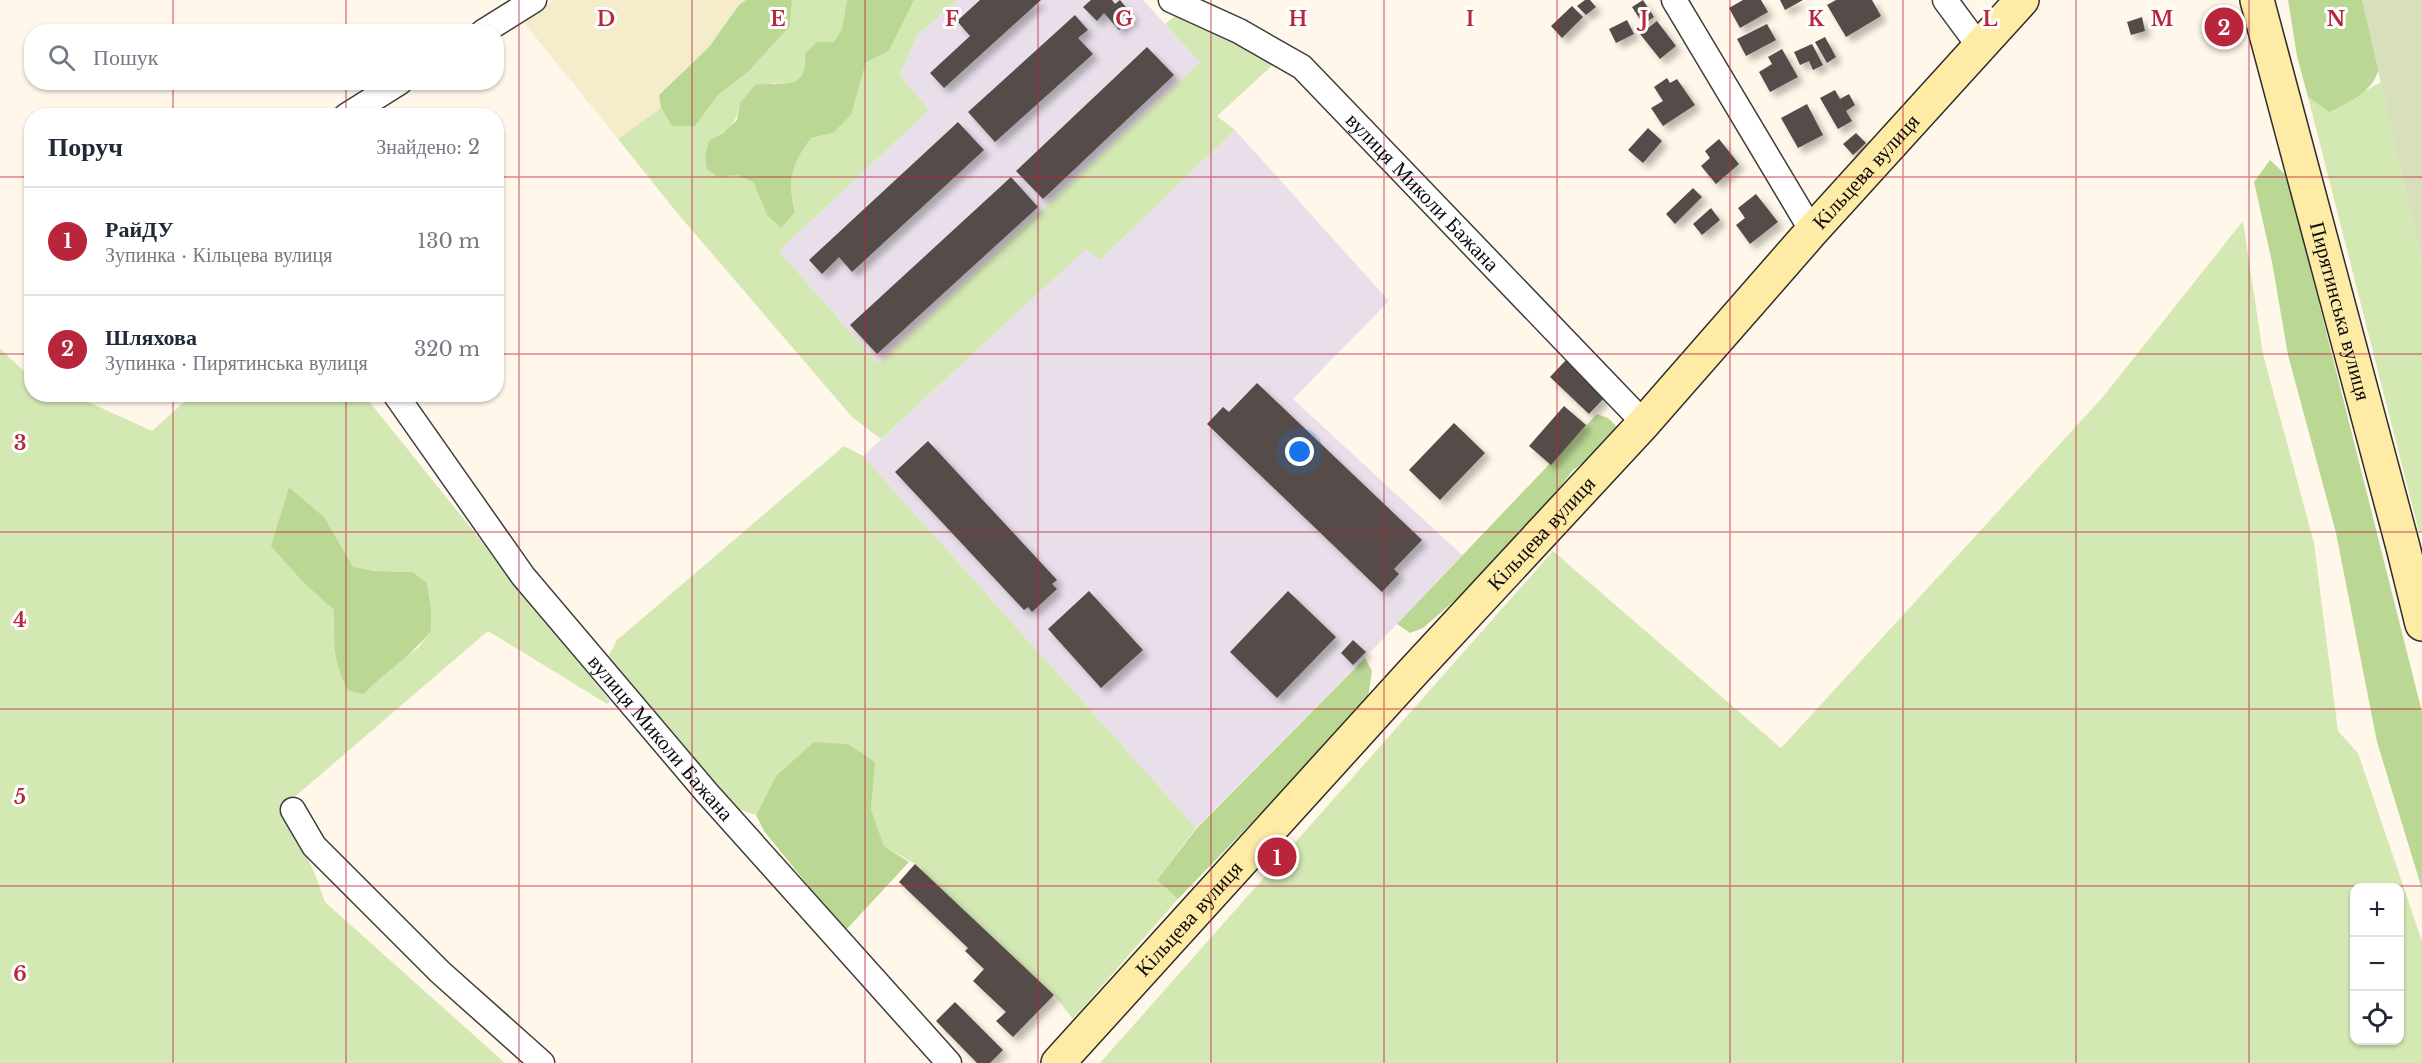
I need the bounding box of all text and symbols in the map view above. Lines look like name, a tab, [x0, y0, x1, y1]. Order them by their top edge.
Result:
pin: 2	[2204, 4, 2244, 50]
text: D	[597, 7, 615, 31]
text: E	[770, 7, 786, 31]
text: F	[945, 7, 959, 31]
text: G	[1115, 7, 1133, 31]
text: H	[1289, 7, 1308, 31]
text: I	[1466, 7, 1474, 31]
text: J	[1636, 7, 1648, 31]
text: K	[1808, 7, 1825, 31]
text: L	[1982, 7, 1998, 31]
text: M	[2151, 7, 2174, 31]
text: N	[2327, 7, 2346, 31]
search box	[24, 24, 504, 90]
icon: search	[45, 41, 78, 74]
text: Пошук	[93, 44, 159, 71]
street label: вулиця Миколи Бажана	[1340, 107, 1505, 278]
street label: Кільцева вулиця	[1807, 108, 1925, 235]
text: Поруч	[48, 131, 123, 163]
text: Знайдено: 2	[376, 135, 480, 159]
text: РайДУ	[105, 216, 174, 243]
street label: Пирятинська вулиця	[2304, 219, 2376, 404]
text: 1	[63, 229, 72, 253]
text: 130 m	[417, 229, 480, 253]
text: Зупинка · Кільцева вулиця	[105, 243, 332, 267]
text: Шляхова	[105, 324, 197, 351]
text: 2	[61, 337, 74, 361]
text: 320 m	[414, 337, 480, 361]
text: Зупинка · Пирятинська вулиця	[105, 351, 368, 375]
text: 3	[14, 431, 26, 455]
your location	[1285, 437, 1314, 466]
street label: Кільцева вулиця	[1482, 471, 1601, 596]
text: 4	[13, 608, 27, 632]
street label: вулиця Миколи Бажана	[582, 649, 739, 827]
text: 5	[14, 785, 26, 809]
pin: 1	[1258, 834, 1296, 880]
street label: Кільцева вулиця	[1130, 855, 1248, 982]
map controls	[2350, 883, 2404, 1045]
button: +	[2350, 883, 2404, 937]
button: −	[2350, 937, 2404, 991]
text: 6	[13, 962, 27, 986]
button: locate	[2350, 991, 2404, 1045]

